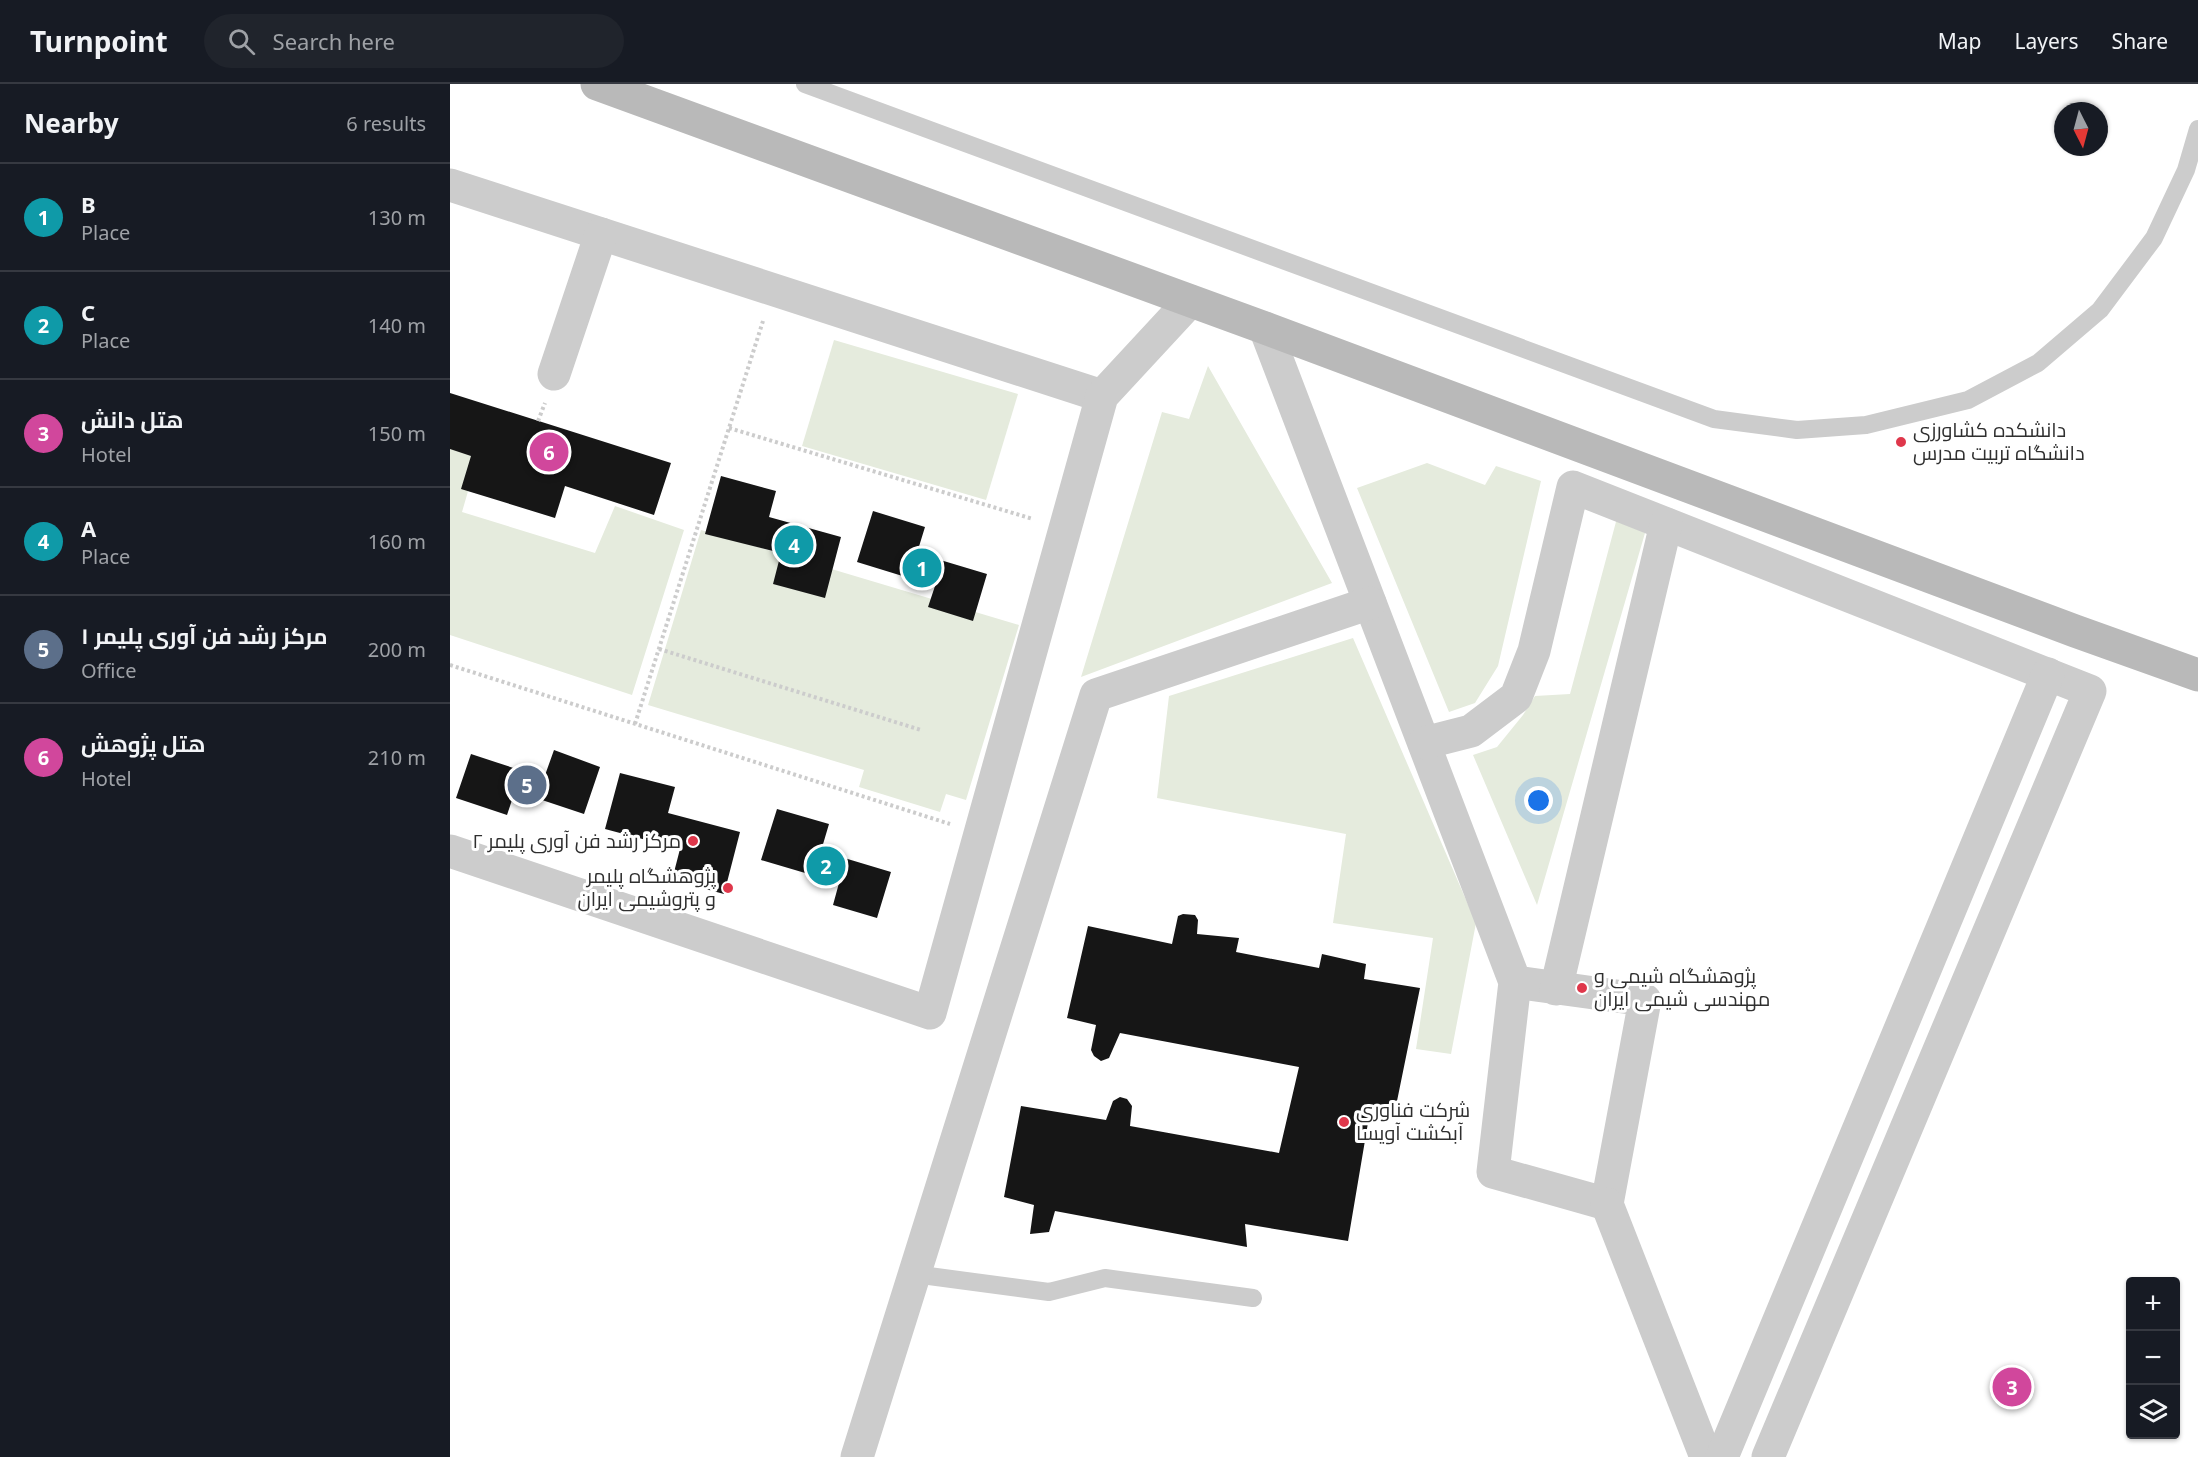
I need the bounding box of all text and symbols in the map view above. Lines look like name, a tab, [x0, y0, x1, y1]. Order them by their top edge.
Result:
search box	[204, 14, 624, 68]
text: Turnpoint	[30, 22, 168, 60]
icon: search	[225, 25, 258, 58]
text: Search here	[273, 26, 395, 56]
text: Map	[1938, 27, 1982, 55]
text: Layers	[2015, 27, 2079, 55]
text: Share	[2112, 27, 2168, 55]
north arrow	[2054, 102, 2108, 156]
text: Nearby	[24, 105, 119, 141]
text: 6 results	[346, 110, 426, 137]
text: B	[81, 189, 96, 219]
text: 1	[38, 204, 49, 231]
text: 130 m	[368, 204, 426, 231]
text: Place	[81, 219, 130, 246]
text: C	[81, 297, 95, 327]
text: 2	[38, 312, 49, 339]
text: 140 m	[368, 312, 426, 339]
text: Place	[81, 327, 130, 354]
text: هتل دانش	[81, 404, 184, 434]
place label: دانشکده کشاورزی دانشگاه تربیت مدرس	[1913, 416, 2085, 466]
text: 3	[38, 420, 49, 447]
text: 150 m	[368, 420, 426, 447]
pin: 6	[530, 430, 568, 475]
marker: دانشکده کشاورزی دانشگاه تربیت مدرس	[1894, 435, 1908, 449]
text: Hotel	[81, 441, 132, 468]
text: A	[81, 513, 96, 543]
pin: 4	[774, 522, 814, 568]
text: 4	[38, 528, 49, 555]
text: 160 m	[368, 528, 426, 555]
text: Place	[81, 543, 130, 570]
pin: 1	[902, 546, 942, 590]
text: ۱ مرکز رشد فن آوری پلیمر	[81, 620, 328, 650]
text: 5	[38, 636, 49, 663]
text: 200 m	[368, 636, 426, 663]
text: Office	[81, 657, 136, 684]
text: هتل پژوهش	[81, 728, 205, 758]
text: 6	[38, 744, 49, 771]
text: 210 m	[368, 744, 426, 771]
pin: 5	[508, 762, 547, 808]
text: Hotel	[81, 765, 132, 792]
your location	[1524, 786, 1553, 815]
place label: مرکز رشد فن آوری پلیمر ۲	[472, 827, 681, 854]
marker: مرکز رشد فن آوری پلیمر ۲	[686, 834, 700, 848]
pin: 2	[806, 844, 845, 888]
place label: پژوهشگاه پلیمر و پتروشیمی ایران	[578, 862, 717, 912]
marker: پژوهشگاه پلیمر و پتروشیمی ایران	[721, 881, 735, 895]
place label: پژوهشگاه شیمی و مهندسی شیمی ایران	[1594, 962, 1770, 1012]
marker: پژوهشگاه شیمی و مهندسی شیمی ایران	[1575, 981, 1589, 995]
place label: شرکت فناوری آبکشت آویسا	[1356, 1096, 1470, 1146]
marker: شرکت فناوری آبکشت آویسا	[1337, 1115, 1351, 1129]
map controls	[2126, 1277, 2180, 1439]
button: +	[2126, 1277, 2180, 1331]
button: −	[2126, 1331, 2180, 1385]
pin: 3	[1992, 1364, 2032, 1410]
button: layers	[2126, 1385, 2180, 1439]

